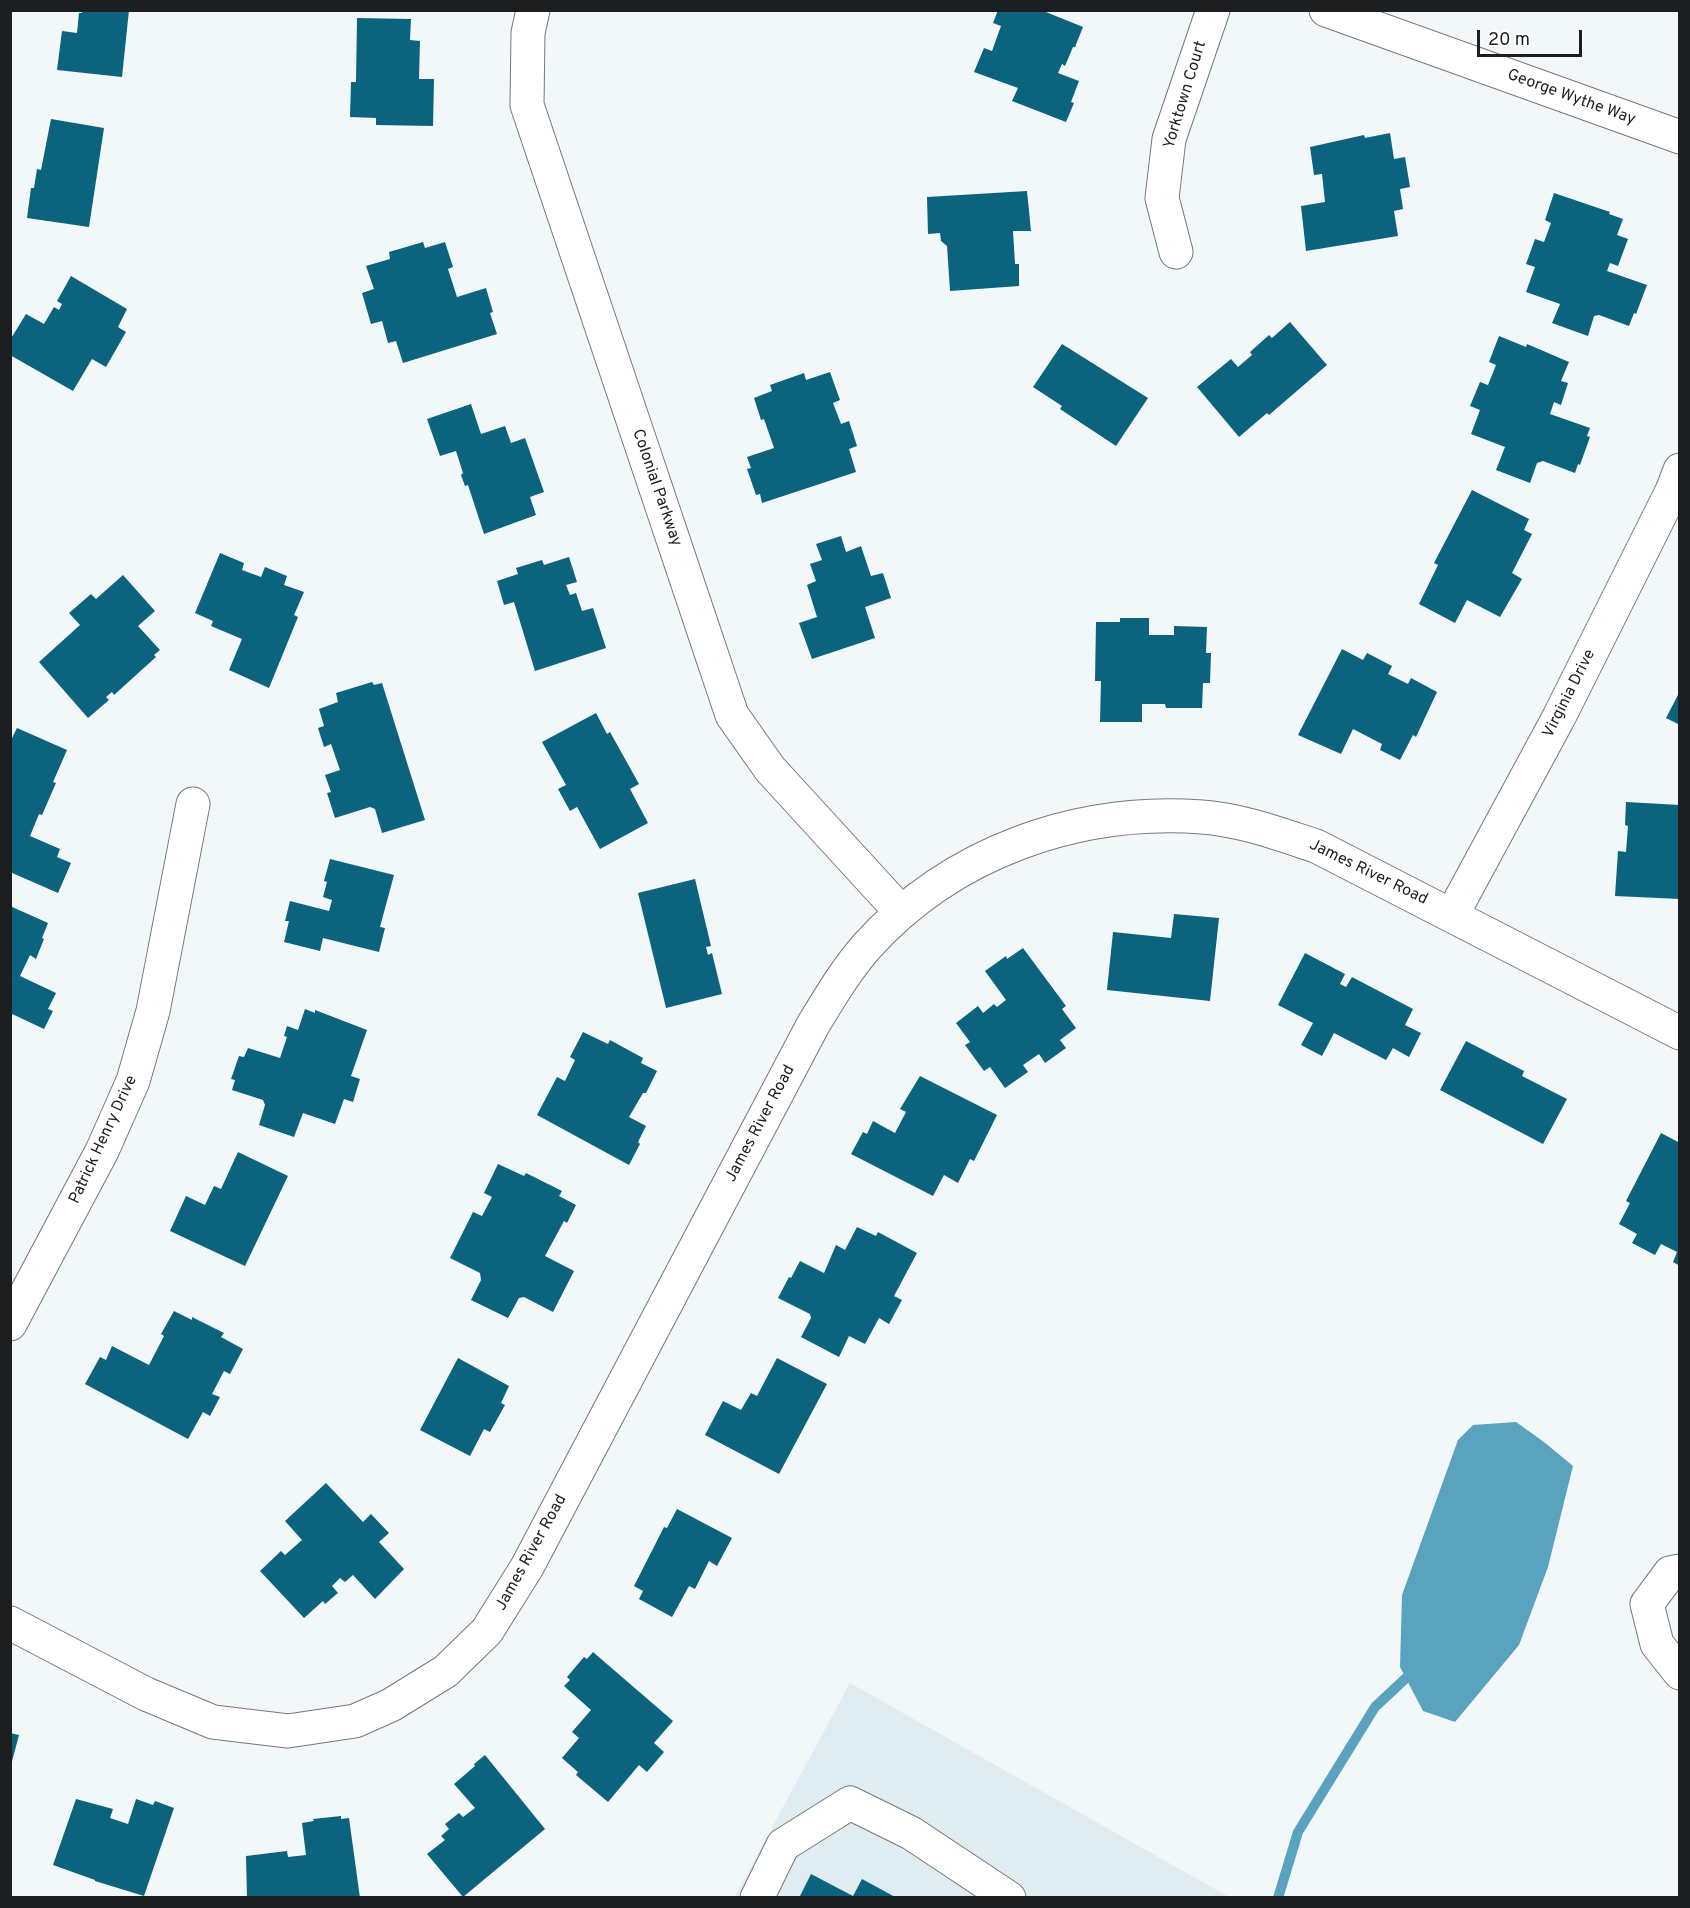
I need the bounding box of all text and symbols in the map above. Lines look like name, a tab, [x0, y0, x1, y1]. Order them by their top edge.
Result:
scale bar	[1480, 18, 1585, 56]
text: 20 m	[1488, 29, 1530, 52]
street label: Yorktown Court	[1160, 39, 1212, 151]
street label: George Wythe Way	[1504, 66, 1638, 130]
street label: Colonial Parkway	[627, 427, 685, 549]
street label: Virginia Drive	[1540, 647, 1600, 741]
street label: James River Road	[1306, 836, 1430, 910]
street label: James River Road	[722, 1062, 800, 1186]
street label: Patrick Henry Drive	[66, 1073, 142, 1207]
street label: James River Road	[492, 1492, 572, 1614]

